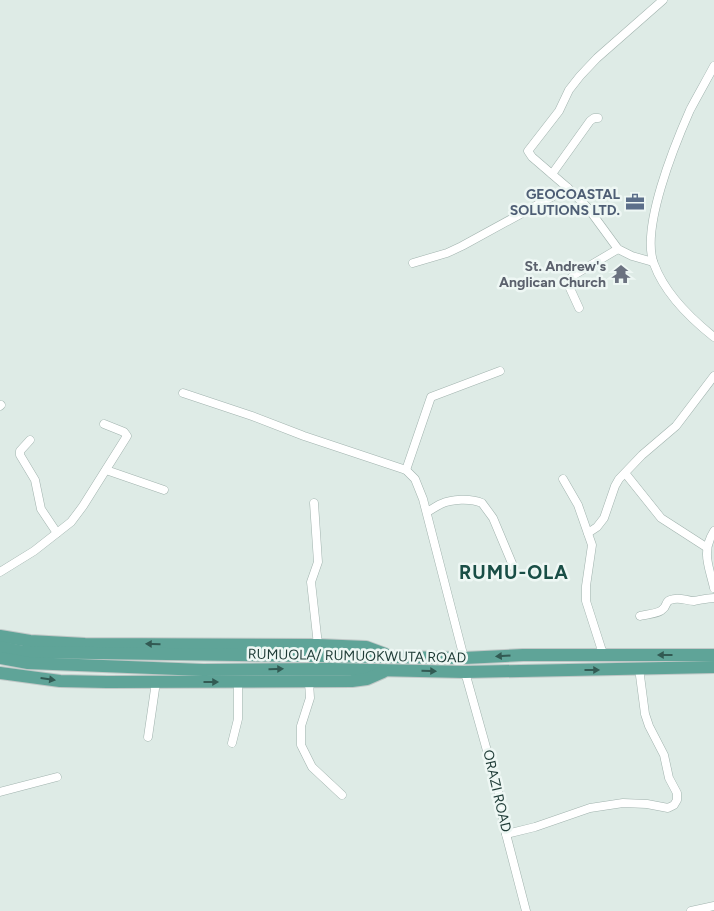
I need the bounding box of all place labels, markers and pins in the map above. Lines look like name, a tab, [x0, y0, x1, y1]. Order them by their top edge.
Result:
place label: GEOCOASTAL SOLUTIONS LTD.	[510, 186, 620, 219]
office icon: GEOCOASTAL SOLUTIONS LTD.	[624, 191, 646, 213]
place label: St. Andrew's Anglican Church	[499, 258, 606, 291]
temple icon: St. Andrew's Anglican Church	[610, 263, 632, 285]

